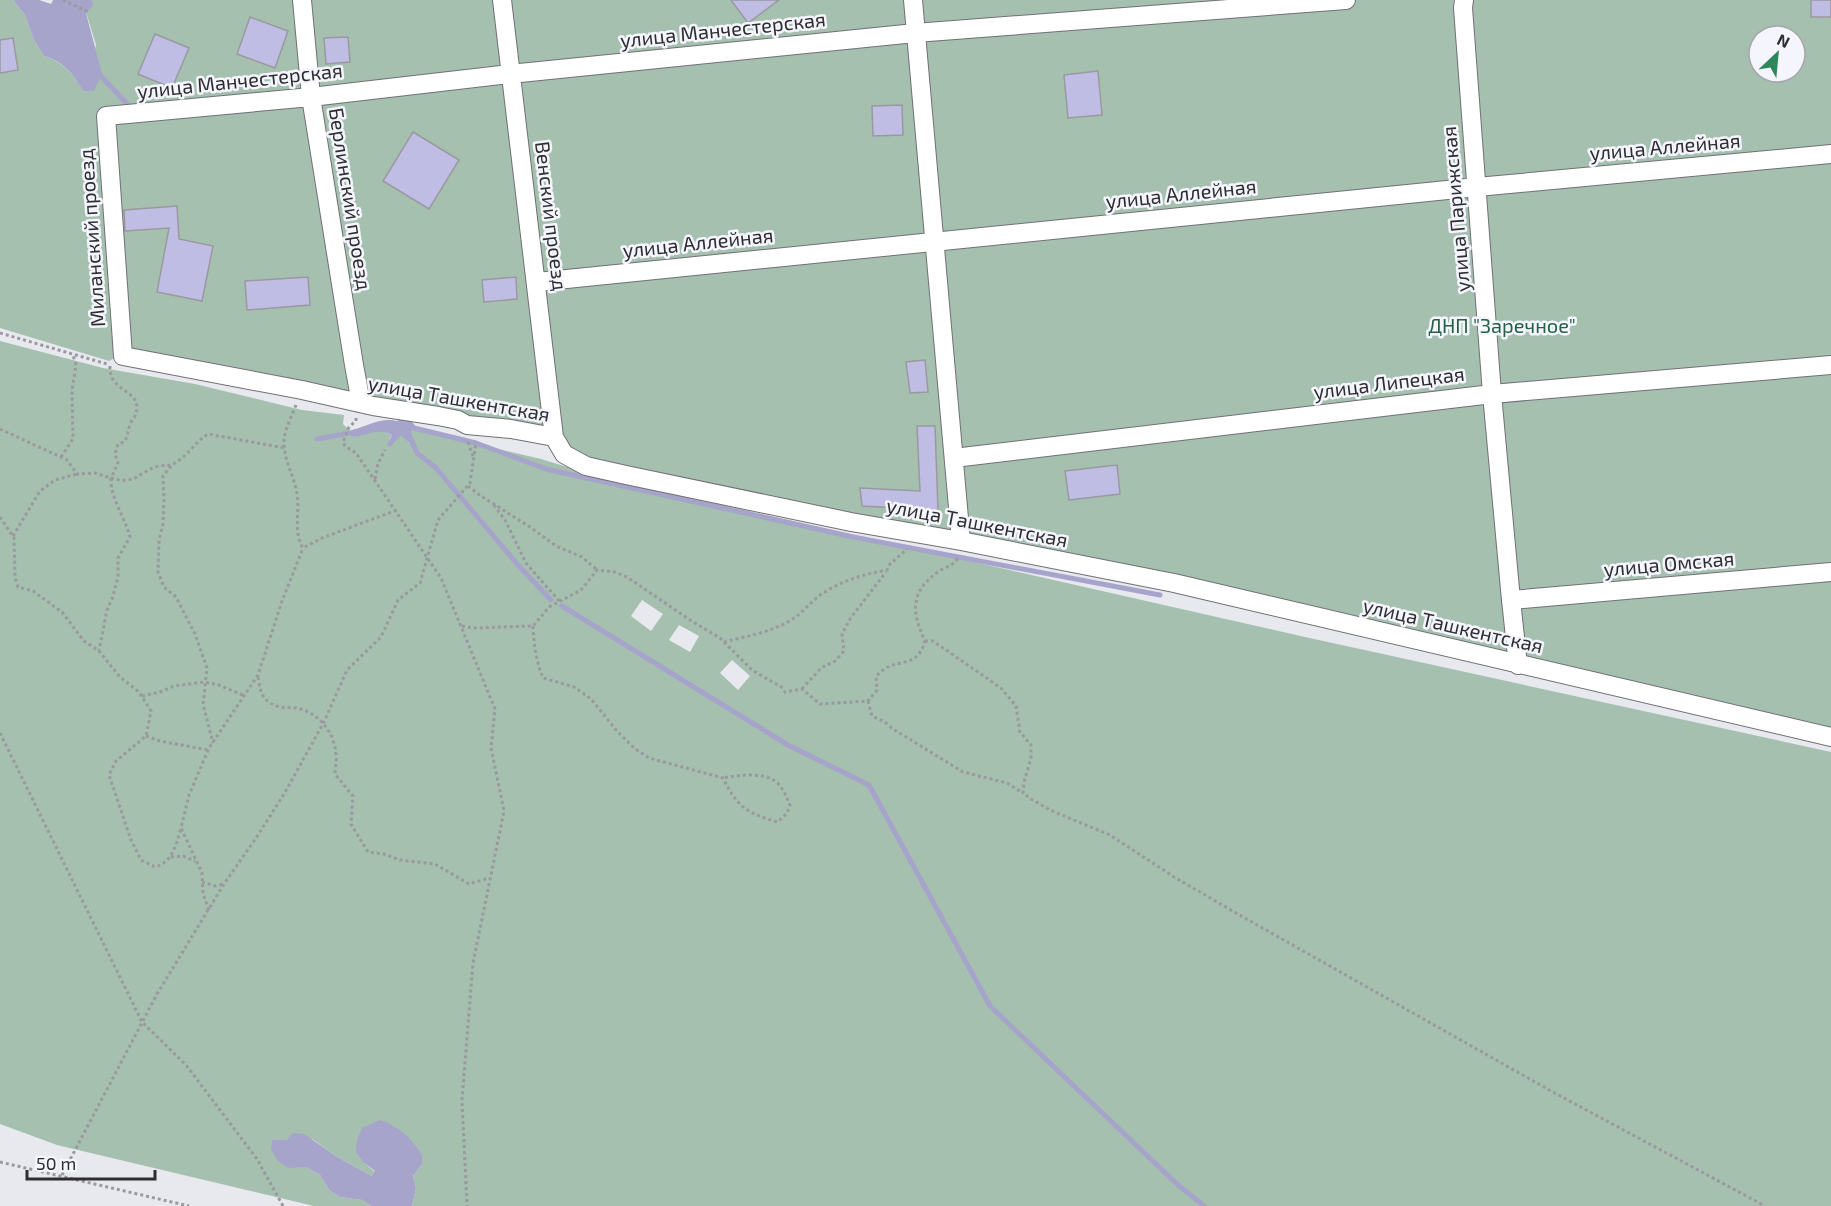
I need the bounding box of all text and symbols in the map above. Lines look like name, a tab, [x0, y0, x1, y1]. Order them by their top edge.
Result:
street label: улица Манчестерская	[619, 6, 827, 53]
north arrow	[1747, 24, 1807, 84]
text: N	[1774, 29, 1793, 51]
street label: улица Манчестерская	[136, 57, 344, 104]
street label: Берлинский проезд	[325, 106, 377, 292]
street label: улица Парижская	[1436, 125, 1475, 293]
street label: улица Аллейная	[1588, 127, 1741, 166]
street label: Венский проезд	[531, 140, 573, 292]
street label: Миланский проезд	[73, 148, 109, 328]
street label: улица Аллейная	[1104, 173, 1258, 214]
street label: улица Аллейная	[621, 222, 775, 263]
park label: ДНП "Заречное"	[1428, 313, 1576, 337]
street label: улица Липецкая	[1312, 361, 1466, 404]
street label: улица Ташкентская	[366, 370, 552, 427]
street label: улица Ташкентская	[884, 493, 1070, 552]
street label: улица Омская	[1603, 545, 1735, 582]
street label: улица Ташкентская	[1361, 593, 1546, 658]
scale bar	[27, 1143, 154, 1181]
text: 50 m	[36, 1152, 76, 1174]

